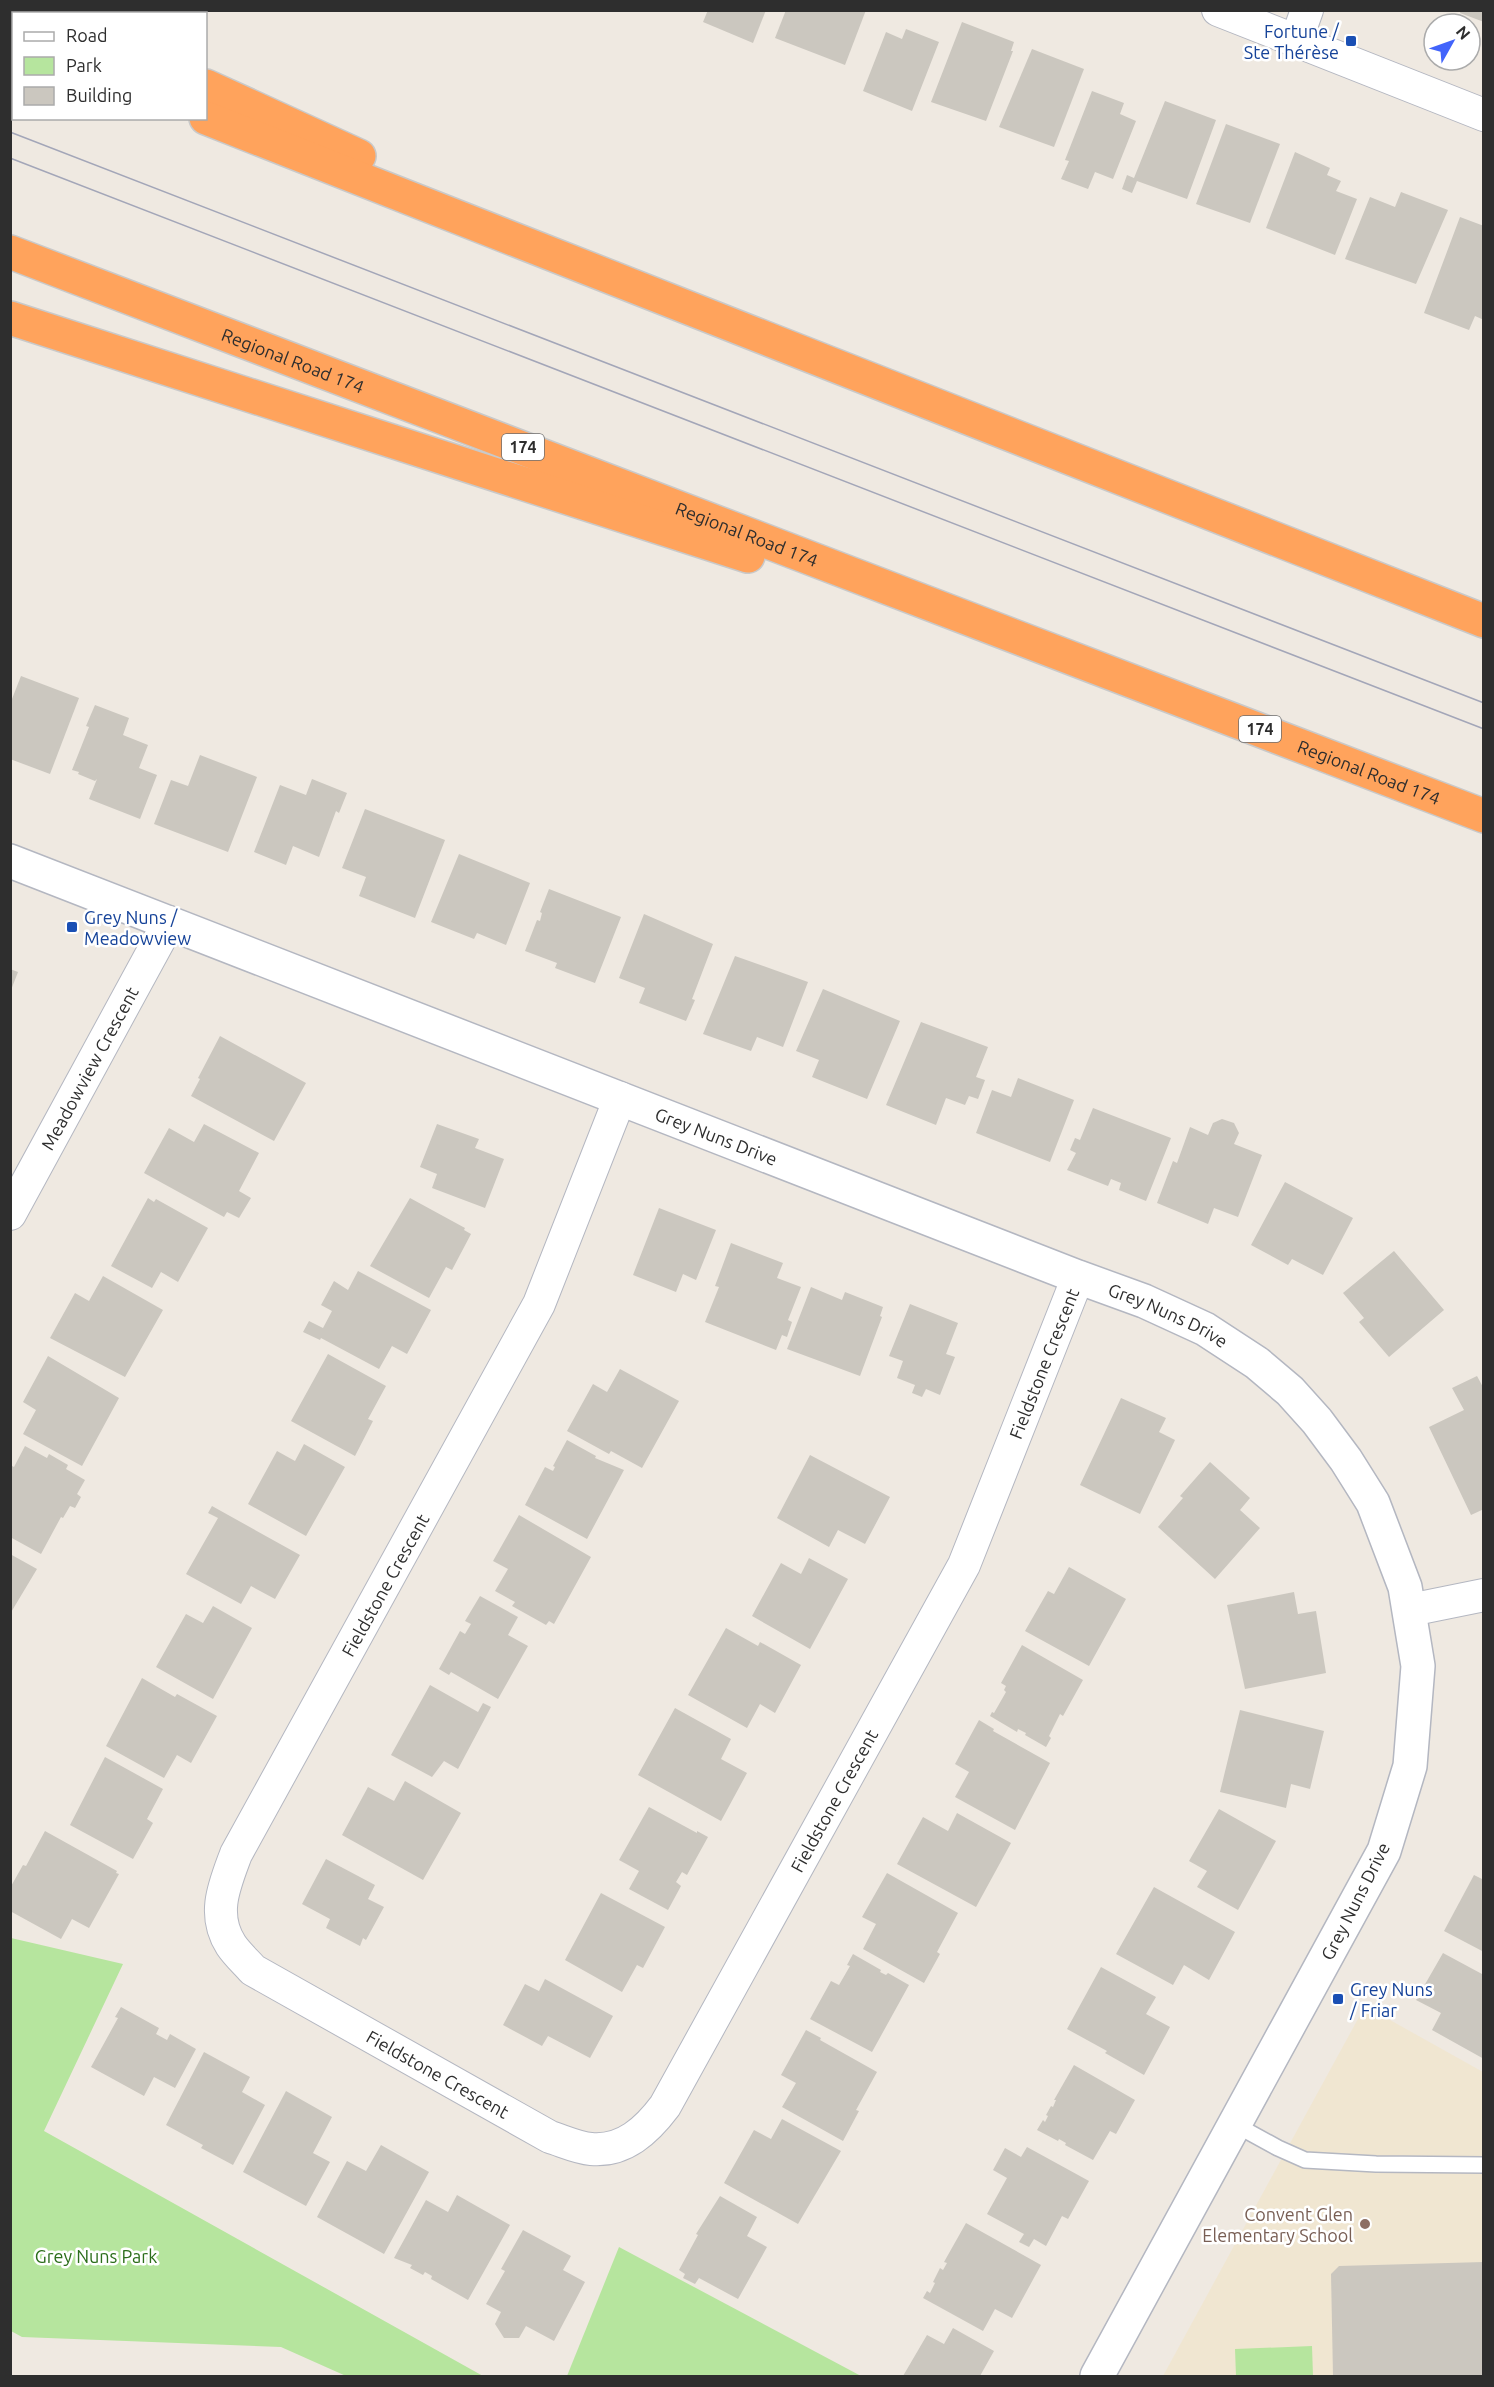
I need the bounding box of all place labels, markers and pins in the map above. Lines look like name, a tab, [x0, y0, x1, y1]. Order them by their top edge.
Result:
place label: Fortune / Ste Thérèse	[1244, 21, 1340, 62]
marker: Fortune / Ste Thérèse	[1344, 34, 1358, 48]
place label: Grey Nuns / Meadowview	[84, 907, 191, 948]
marker: Grey Nuns / Meadowview	[65, 920, 79, 934]
place label: Grey Nuns / Friar	[1349, 1979, 1433, 2020]
marker: Grey Nuns / Friar	[1331, 1992, 1345, 2006]
place label: Convent Glen Elementary School	[1202, 2204, 1353, 2245]
marker: Convent Glen Elementary School	[1358, 2217, 1372, 2231]

